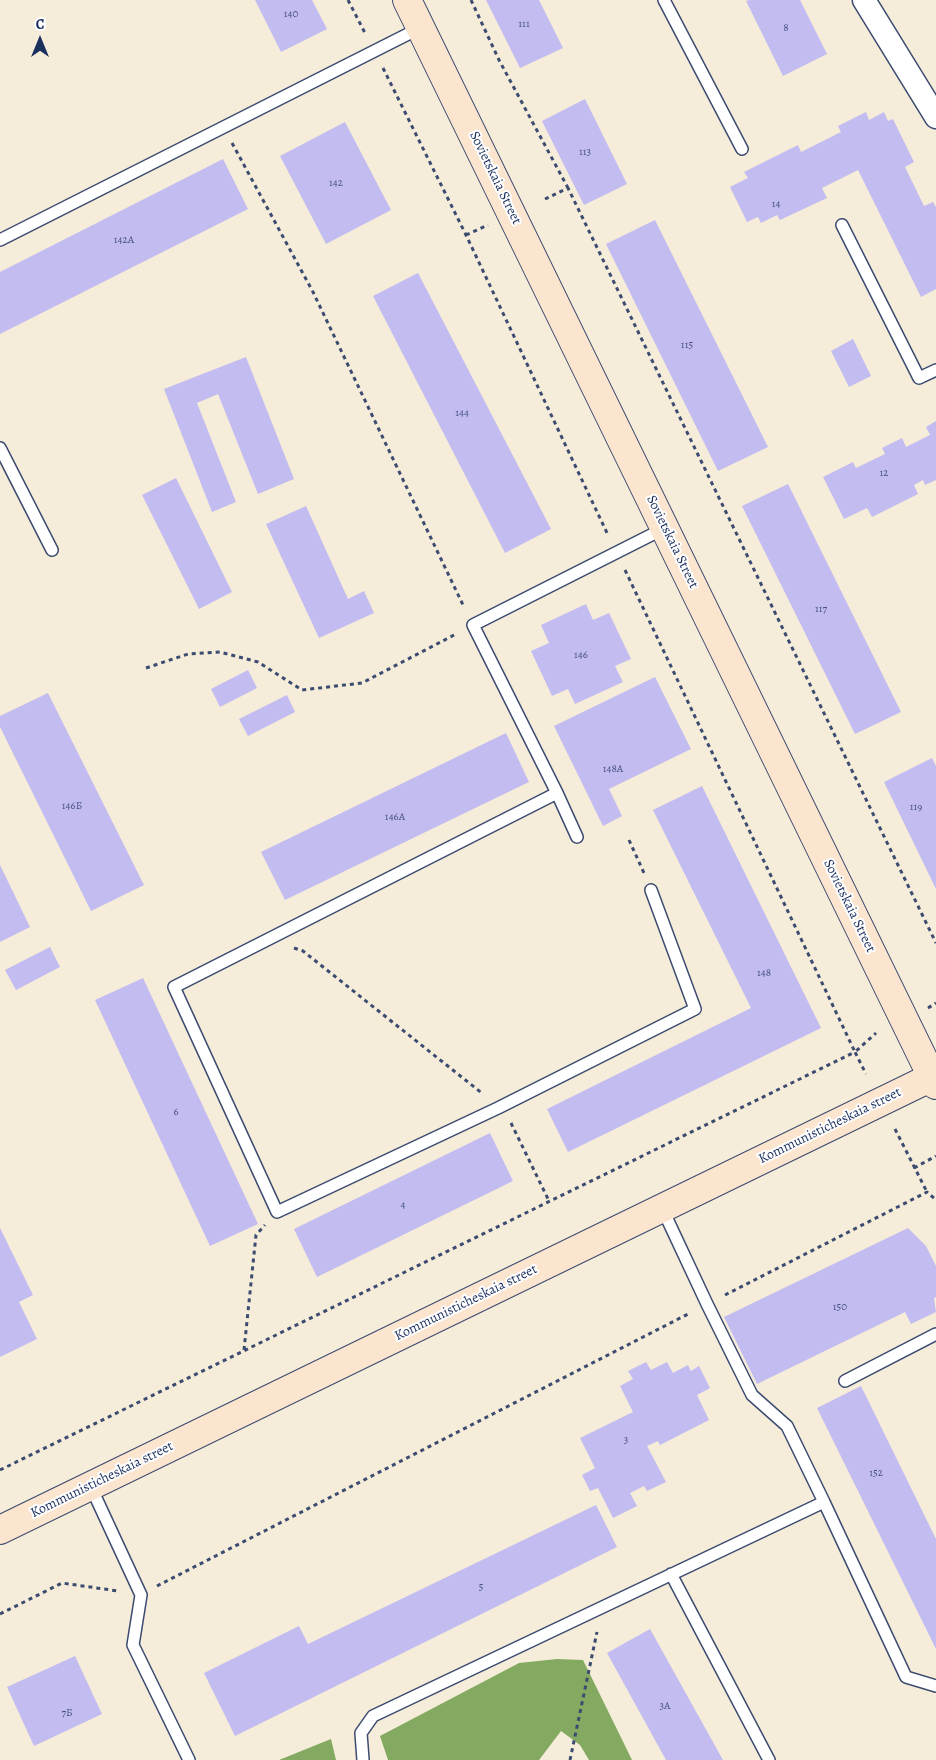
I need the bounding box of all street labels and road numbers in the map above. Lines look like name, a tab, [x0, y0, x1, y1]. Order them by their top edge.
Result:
street label: Sovietskaia Street	[465, 129, 525, 227]
street label: Sovietskaia Street	[642, 493, 702, 591]
street label: Sovietskaia Street	[819, 857, 879, 955]
street label: Kommunisticheskaia street	[756, 1084, 904, 1168]
street label: Kommunisticheskaia street	[392, 1261, 540, 1345]
street label: Kommunisticheskaia street	[28, 1438, 176, 1522]

